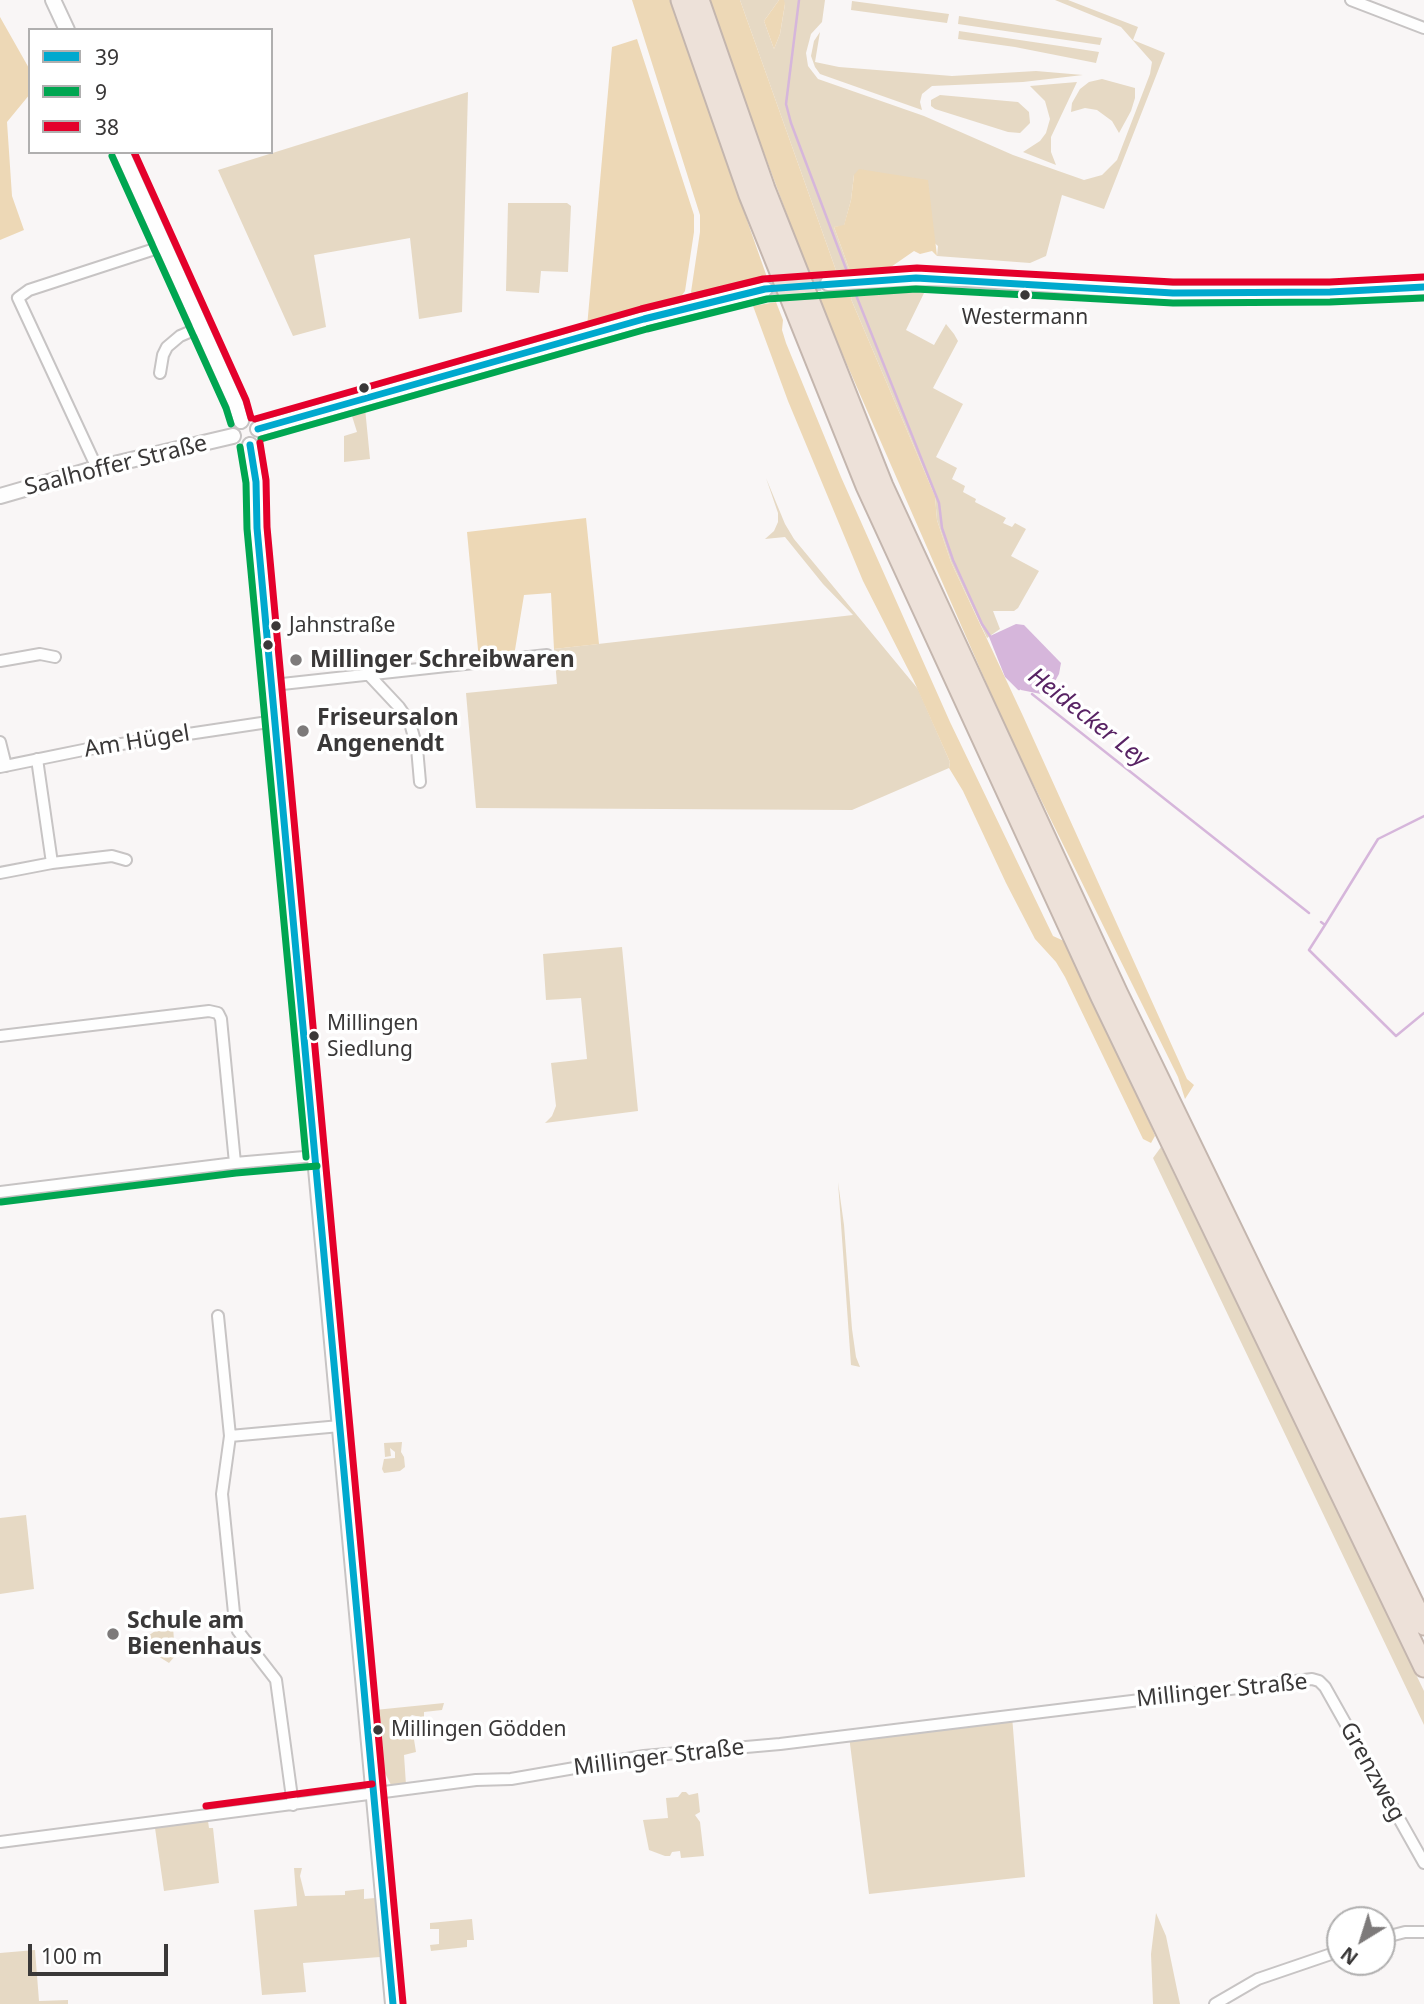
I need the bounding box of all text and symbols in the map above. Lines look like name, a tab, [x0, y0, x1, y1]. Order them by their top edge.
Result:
legend	[28, 28, 273, 154]
text: 39	[95, 43, 119, 71]
text: 9	[95, 78, 107, 106]
text: 38	[95, 113, 119, 141]
marker: Westermann	[1018, 288, 1032, 302]
place label: Westermann	[962, 305, 1088, 331]
unlabelled marker	[357, 381, 371, 395]
street label: Saalhoffer Straße	[22, 430, 210, 502]
place label: Jahnstraße	[289, 613, 395, 639]
marker: Jahnstraße	[269, 619, 283, 633]
unlabelled marker	[261, 638, 275, 652]
place label: Millinger Schreibwaren	[310, 646, 575, 674]
marker: Millinger Schreibwaren	[288, 652, 304, 668]
water label: Heidecker Ley	[1022, 662, 1154, 774]
place label: Friseursalon Angenendt	[317, 704, 459, 758]
street label: Am Hügel	[82, 720, 192, 764]
marker: Friseursalon Angenendt	[295, 723, 311, 739]
place label: Millingen Siedlung	[327, 1011, 418, 1061]
marker: Millingen Siedlung	[307, 1029, 321, 1043]
place label: Schule am Bienenhaus	[127, 1607, 262, 1661]
marker: Schule am Bienenhaus	[105, 1626, 121, 1642]
street label: Millinger Straße	[1135, 1668, 1309, 1714]
place label: Millingen Gödden	[391, 1717, 567, 1743]
street label: Grenzweg	[1334, 1718, 1410, 1826]
marker: Millingen Gödden	[371, 1723, 385, 1737]
street label: Millinger Straße	[572, 1734, 746, 1782]
north arrow	[1326, 1906, 1396, 1976]
scale bar	[32, 1930, 172, 1974]
text: N	[1335, 1941, 1363, 1971]
text: 100 m	[41, 1942, 102, 1970]

